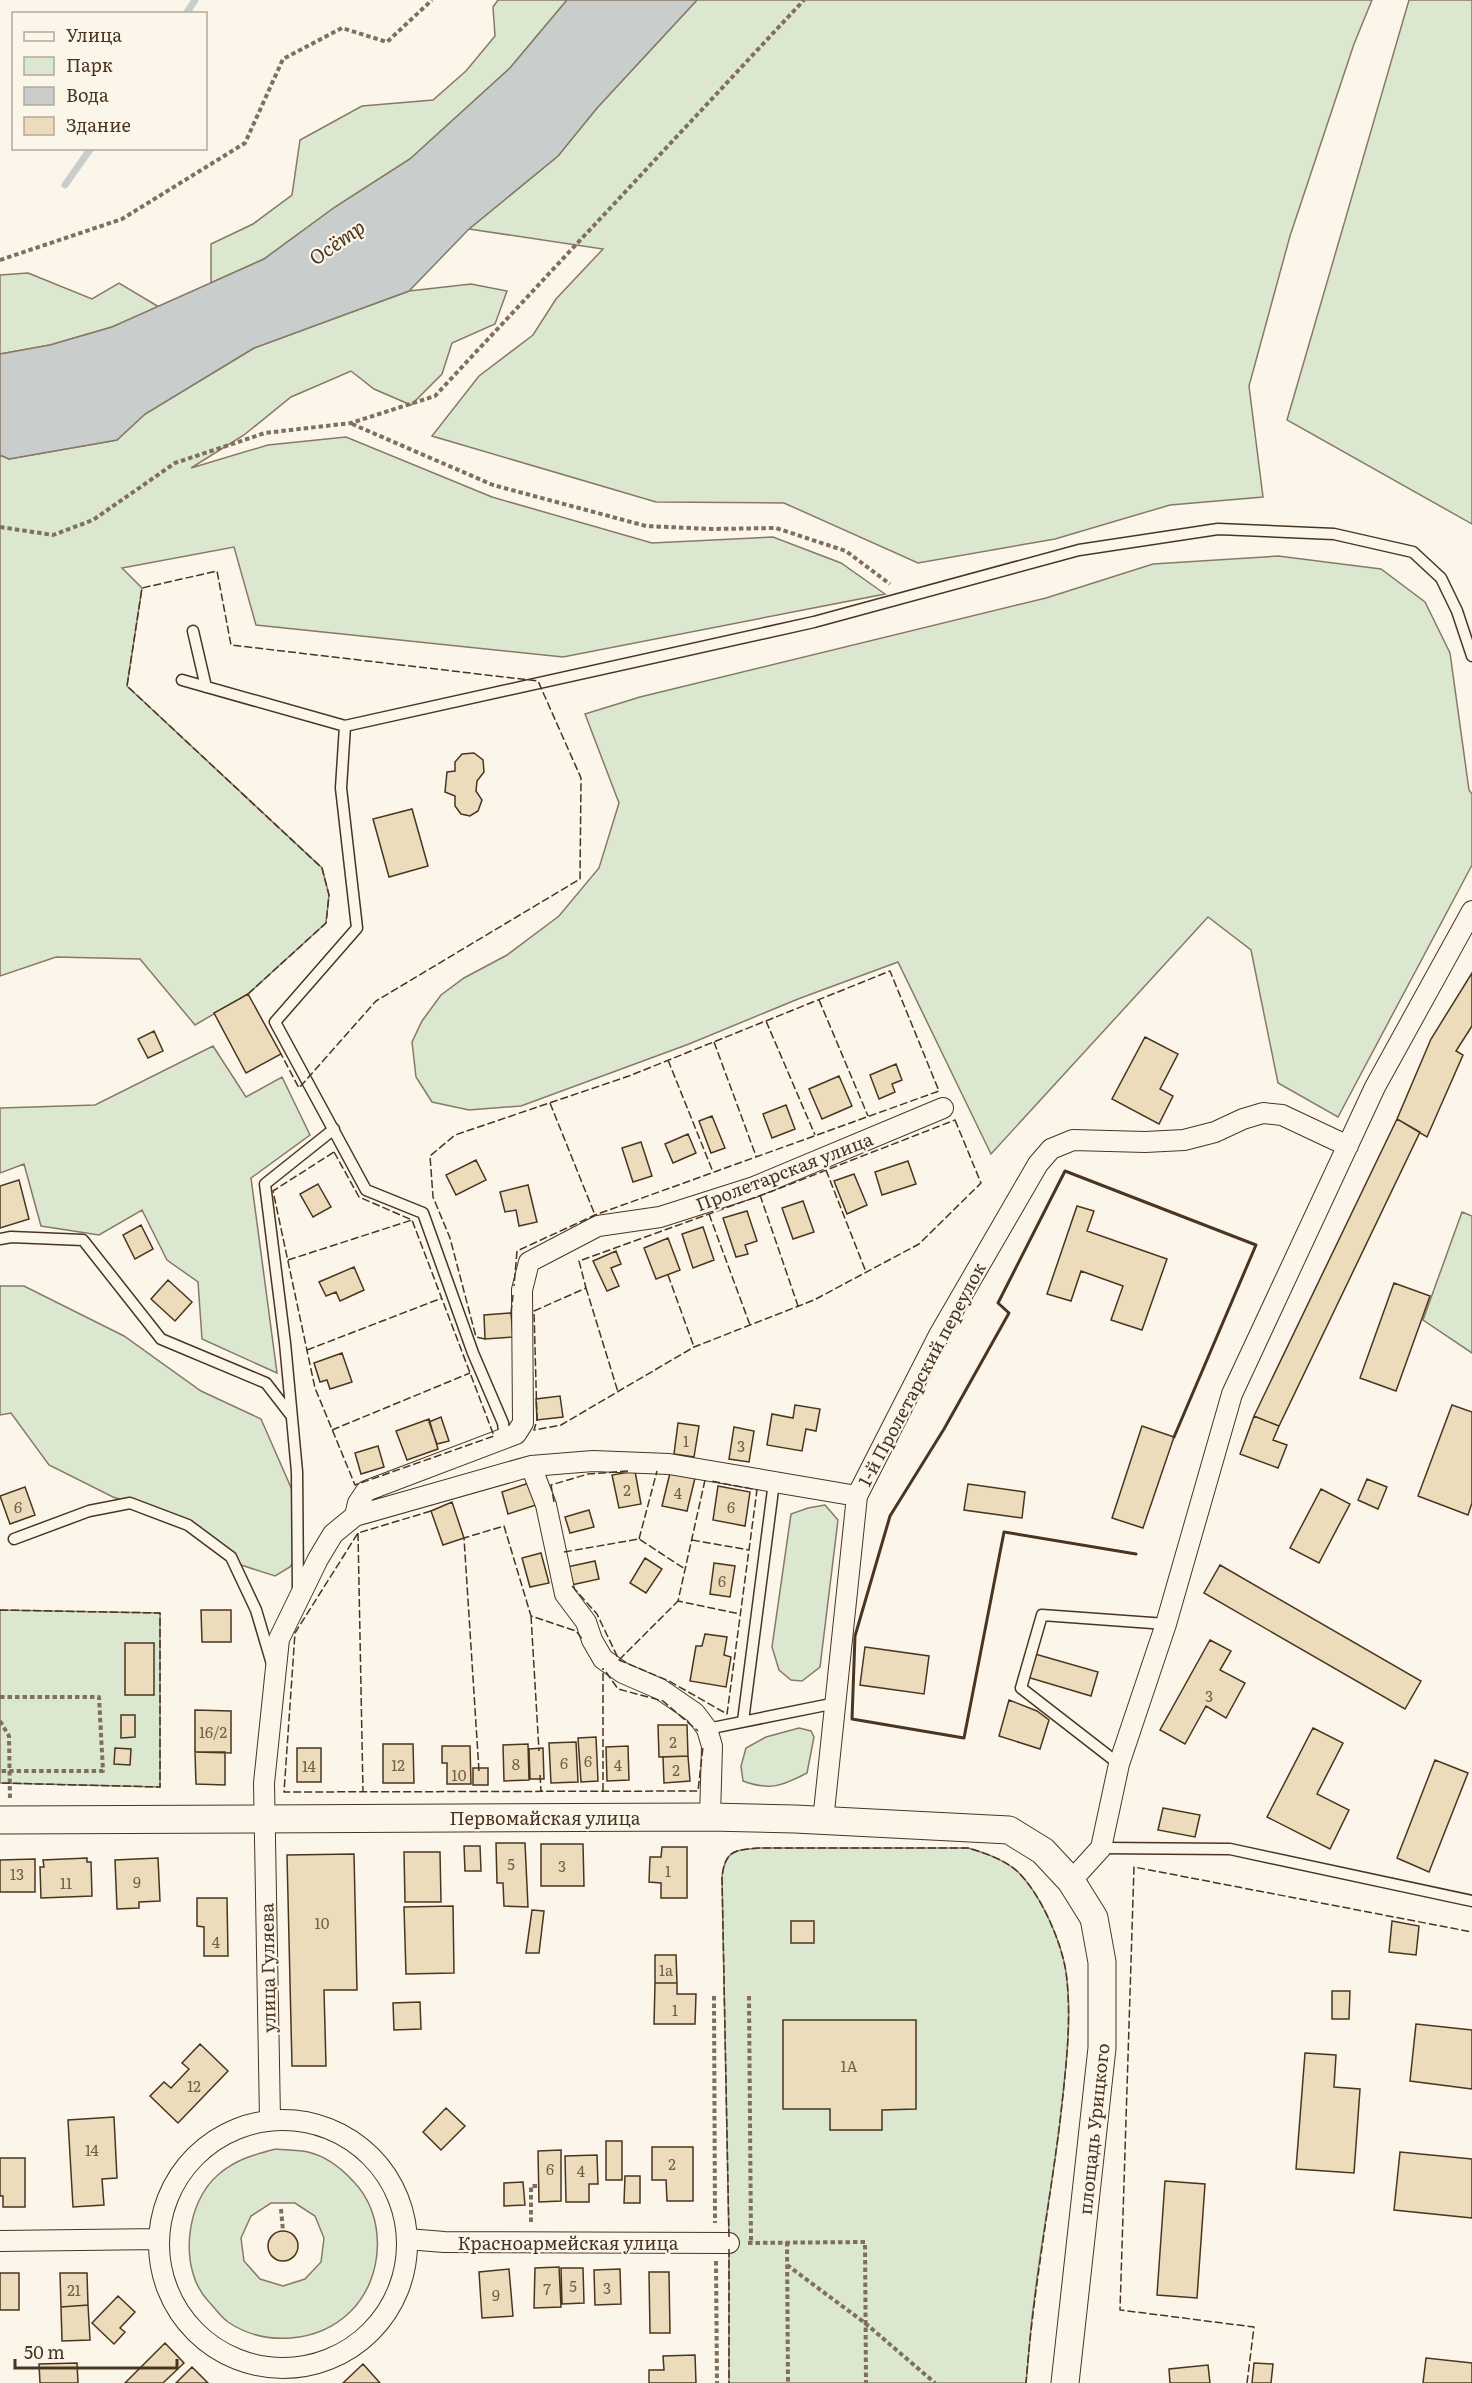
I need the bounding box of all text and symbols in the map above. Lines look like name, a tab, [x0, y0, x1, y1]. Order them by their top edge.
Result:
legend	[12, 12, 207, 150]
text: Улица	[66, 21, 122, 48]
text: Парк	[66, 51, 113, 78]
text: Вода	[66, 81, 109, 108]
text: Здание	[66, 111, 131, 138]
water label: Осётр	[302, 211, 370, 271]
street label: Пролетарская улица	[692, 1125, 877, 1217]
street label: 1-й Пролетарский переулок	[850, 1257, 992, 1491]
house number: 1	[683, 1429, 689, 1452]
house number: 3	[737, 1434, 745, 1457]
house number: 2	[623, 1478, 631, 1501]
house number: 4	[674, 1481, 682, 1504]
house number: 6	[14, 1495, 22, 1518]
house number: 6	[727, 1495, 735, 1518]
house number: 6	[718, 1569, 726, 1592]
house number: 3	[1205, 1684, 1213, 1707]
house number: 16/2	[199, 1720, 227, 1743]
house number: 2	[669, 1730, 677, 1753]
house number: 6	[584, 1749, 592, 1772]
house number: 6	[560, 1751, 568, 1774]
house number: 8	[512, 1752, 520, 1775]
house number: 12	[391, 1753, 405, 1776]
house number: 4	[614, 1753, 622, 1776]
house number: 14	[302, 1754, 316, 1777]
house number: 2	[672, 1758, 680, 1781]
house number: 10	[452, 1763, 467, 1786]
street label: Первомайская улица	[449, 1804, 641, 1831]
house number: 5	[507, 1852, 515, 1875]
house number: 3	[558, 1854, 566, 1877]
house number: 1	[665, 1859, 671, 1882]
house number: 13	[10, 1862, 24, 1885]
house number: 9	[133, 1870, 141, 1893]
house number: 11	[60, 1871, 72, 1894]
street label: улица Гуляева	[252, 1902, 282, 2033]
house number: 10	[315, 1911, 330, 1934]
house number: 4	[212, 1930, 220, 1953]
house number: 1a	[659, 1958, 674, 1981]
house number: 1	[672, 1998, 678, 2021]
street label: площадь Урицкого	[1071, 2042, 1115, 2216]
house number: 1А	[840, 2054, 858, 2077]
house number: 12	[187, 2074, 201, 2097]
house number: 14	[85, 2138, 99, 2161]
house number: 2	[668, 2152, 676, 2175]
house number: 6	[546, 2157, 554, 2180]
house number: 4	[577, 2159, 585, 2182]
street label: Красноармейская улица	[457, 2229, 679, 2256]
house number: 5	[569, 2274, 577, 2297]
house number: 3	[603, 2276, 611, 2299]
house number: 7	[543, 2277, 551, 2300]
house number: 21	[67, 2278, 81, 2301]
house number: 9	[492, 2283, 500, 2306]
scale bar	[15, 2332, 177, 2370]
text: 50 m	[24, 2338, 65, 2365]

